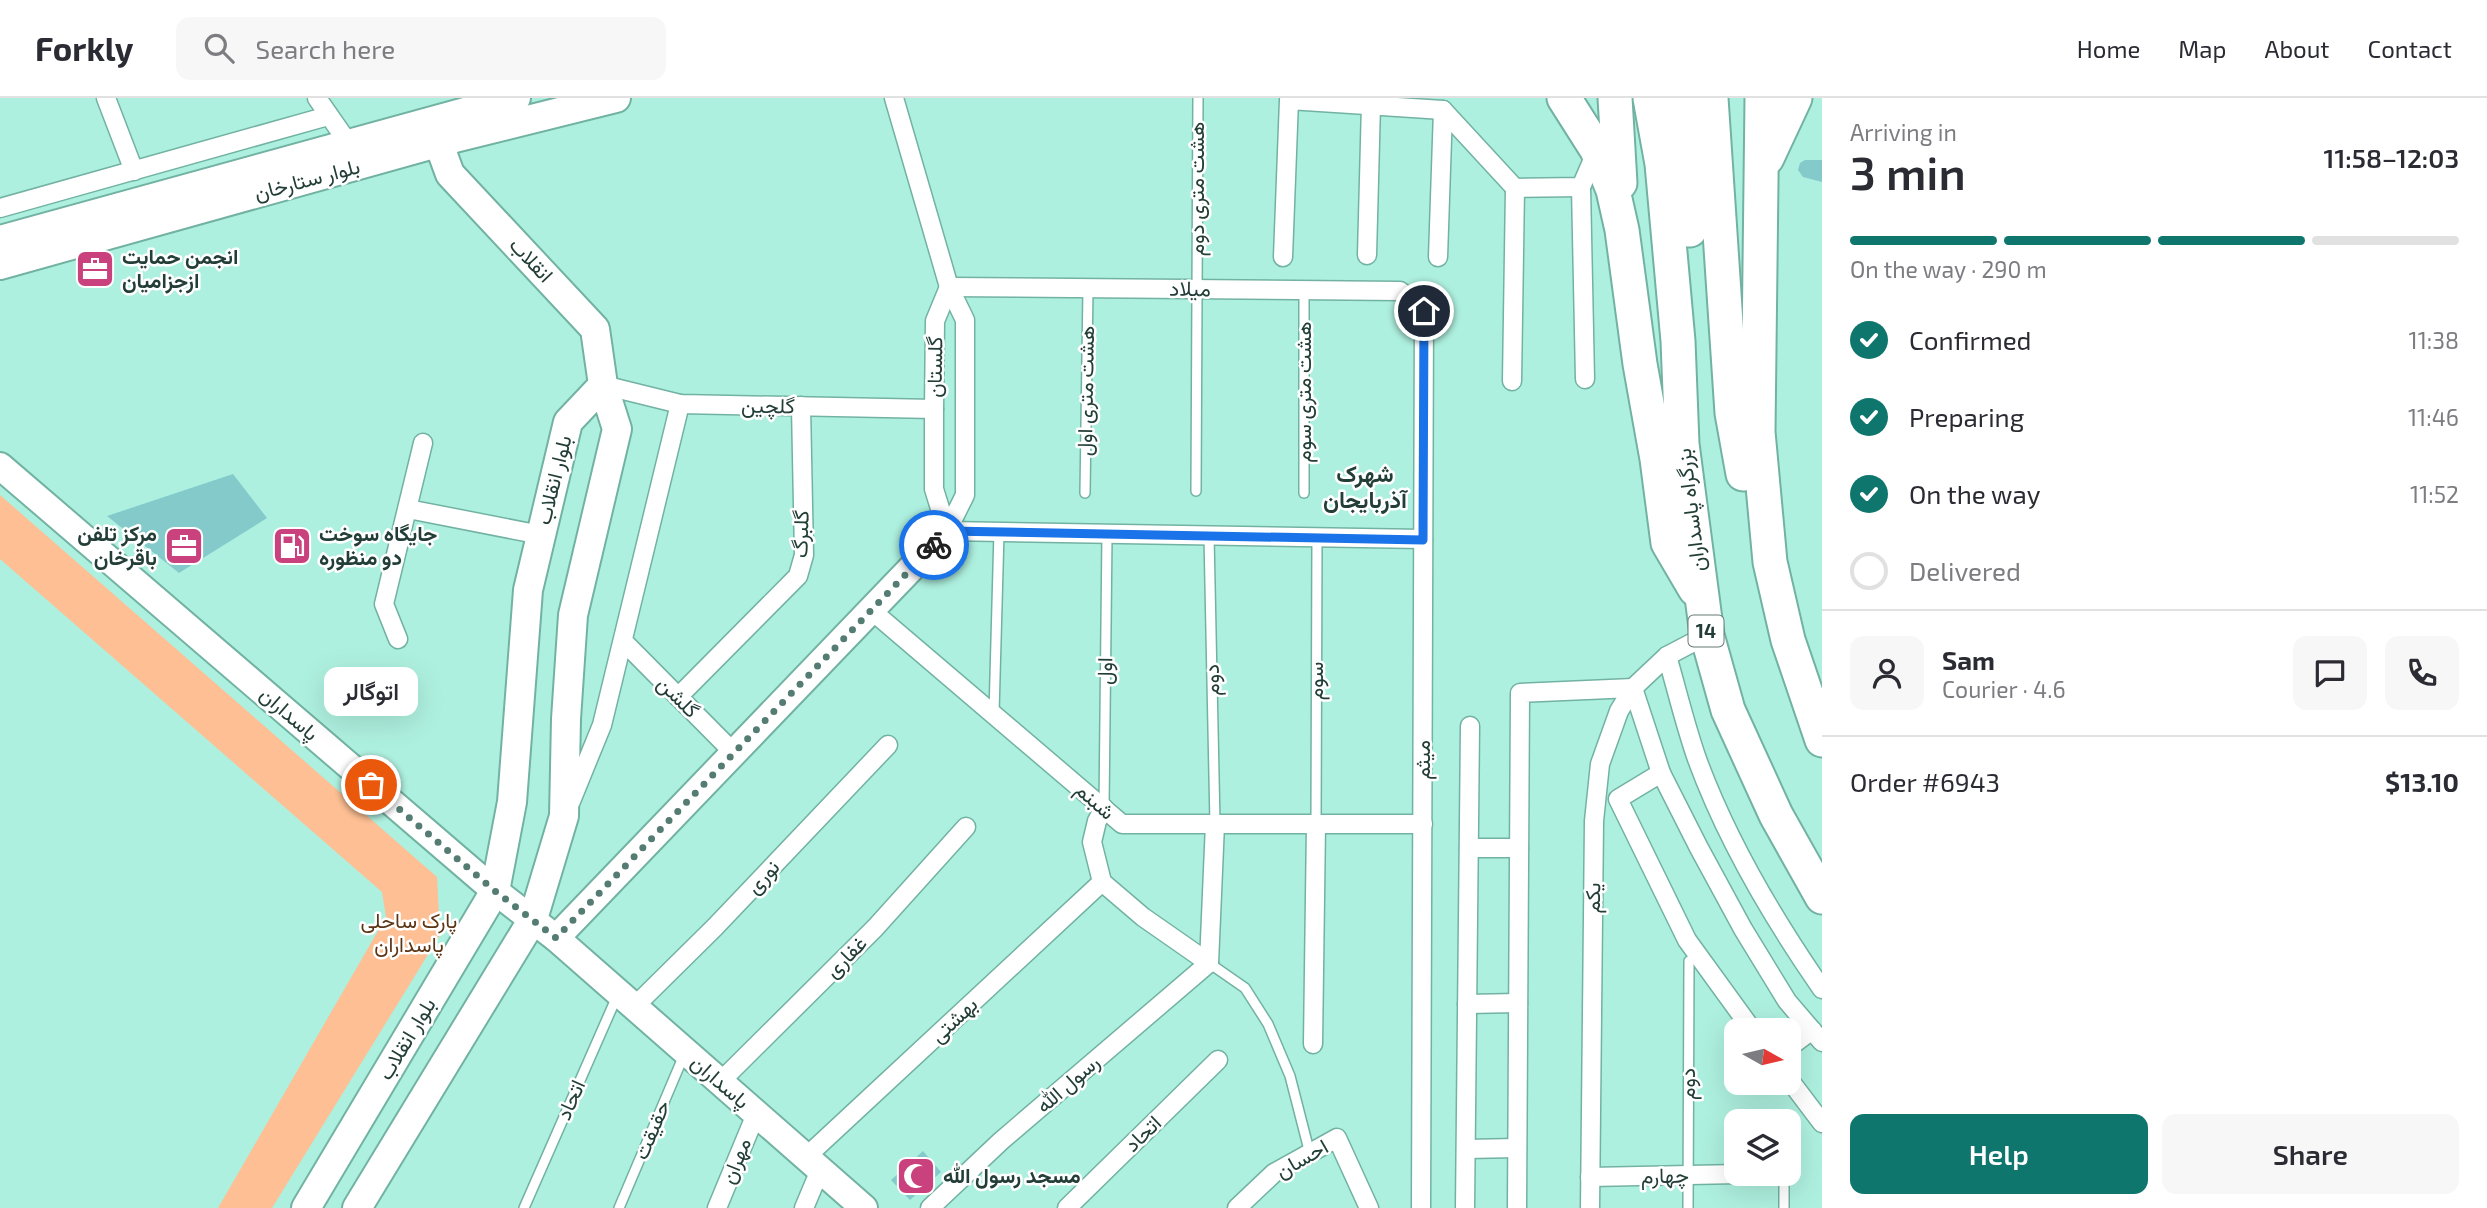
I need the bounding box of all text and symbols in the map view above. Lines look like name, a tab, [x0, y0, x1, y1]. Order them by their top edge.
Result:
search box	[176, 17, 666, 80]
text: Forkly	[35, 28, 134, 68]
icon: search	[200, 29, 238, 67]
text: Search here	[256, 33, 395, 64]
text: Home	[2077, 34, 2140, 63]
text: Map	[2178, 34, 2226, 63]
text: About	[2264, 34, 2330, 63]
text: Contact	[2368, 34, 2452, 63]
text: Arriving in	[1850, 118, 1957, 146]
street label: هشت متری دوم	[1183, 122, 1211, 256]
text: 11:58–12:03	[2324, 142, 2459, 173]
text: 3 min	[1850, 144, 1966, 199]
street label: بلوار ستارخان	[251, 152, 363, 207]
street label: انقلاب	[504, 231, 559, 287]
place label: انجمن حمایت ازجزامیان	[122, 243, 238, 294]
office icon: انجمن حمایت ازجزامیان	[74, 248, 116, 290]
text: On the way · 290 m	[1850, 255, 2047, 283]
street label: میلاد	[1169, 275, 1211, 301]
pin	[1394, 281, 1454, 341]
icon: home	[1405, 292, 1443, 330]
street label: هشت متری سوم	[1290, 321, 1318, 463]
icon: check	[1850, 321, 1888, 359]
text: Confirmed	[1909, 324, 2032, 355]
street label: هشت متری اول	[1071, 326, 1100, 456]
text: 11:38	[2409, 326, 2459, 354]
street label: گلستان	[920, 336, 948, 398]
street label: گلچین	[741, 392, 795, 420]
icon: check	[1850, 398, 1888, 436]
text: Preparing	[1909, 401, 2024, 432]
text: 11:46	[2408, 403, 2459, 431]
street label: بلوار انقلاب	[529, 432, 578, 527]
street label: بزرگراه پاسداران	[1670, 447, 1712, 573]
district label: شهرک آذربایجان	[1323, 459, 1409, 515]
icon: check	[1850, 475, 1888, 513]
text: On the way	[1909, 478, 2040, 509]
text: 11:52	[2410, 480, 2459, 508]
street label: گلبرگ	[786, 510, 815, 558]
courier	[899, 510, 969, 580]
place label: مرکز تلفن باقرخان	[77, 520, 157, 571]
place label: جایگاه سوخت دو منظوره	[319, 520, 437, 571]
office icon: مرکز تلفن باقرخان	[163, 525, 205, 567]
fuel station icon: جایگاه سوخت دو منظوره	[271, 525, 313, 567]
icon: bike	[915, 526, 953, 564]
text: Delivered	[1909, 555, 2021, 586]
road number: 14	[1688, 616, 1724, 646]
button: person	[1850, 636, 1924, 710]
button: chat	[2293, 636, 2367, 710]
button: phone	[2385, 636, 2459, 710]
text: Sam	[1942, 644, 1995, 675]
street label: اول	[1091, 657, 1118, 685]
street label: سوم	[1302, 662, 1330, 700]
street label: دوم	[1198, 664, 1226, 696]
callout: اتوگالر	[324, 666, 418, 715]
street label: گلشن	[652, 670, 705, 723]
text: Courier · 4.6	[1942, 675, 2066, 703]
text: اتوگالر	[343, 677, 399, 705]
street label: پاسداران	[254, 681, 324, 747]
street label: میثم	[1409, 740, 1437, 780]
pin	[341, 755, 401, 815]
icon: bag	[352, 766, 390, 804]
text: Order #6943	[1850, 766, 2000, 797]
text: $13.10	[2385, 766, 2459, 797]
street label: شبنم	[1069, 776, 1121, 826]
street label: نوری	[740, 854, 785, 900]
street label: یکم	[1579, 882, 1607, 914]
park label: پارک ساحلی پاسداران	[361, 907, 457, 959]
street label: غفاری	[819, 930, 872, 983]
street label: بهشتی	[924, 991, 983, 1048]
street label: بلوار انقلاب	[371, 993, 442, 1085]
north arrow	[1724, 1018, 1801, 1096]
map controls	[1724, 1018, 1801, 1186]
street label: پاسداران	[685, 1049, 755, 1115]
street label: رسول الله	[1030, 1049, 1105, 1119]
street label: دوم	[1674, 1068, 1702, 1100]
street label: اتحاد	[550, 1075, 589, 1123]
street label: حقیقت	[627, 1096, 675, 1163]
button: layers	[1724, 1109, 1801, 1186]
street label: اتحاد	[1118, 1110, 1165, 1156]
button: Help	[1850, 1114, 2148, 1194]
button: Share	[2162, 1114, 2459, 1194]
street label: احسان	[1271, 1133, 1332, 1183]
street label: مهران	[714, 1134, 757, 1188]
mosque icon: مسجد رسول الله	[895, 1155, 937, 1197]
place label: مسجد رسول الله	[943, 1162, 1081, 1189]
street label: چهارم	[1641, 1162, 1689, 1190]

